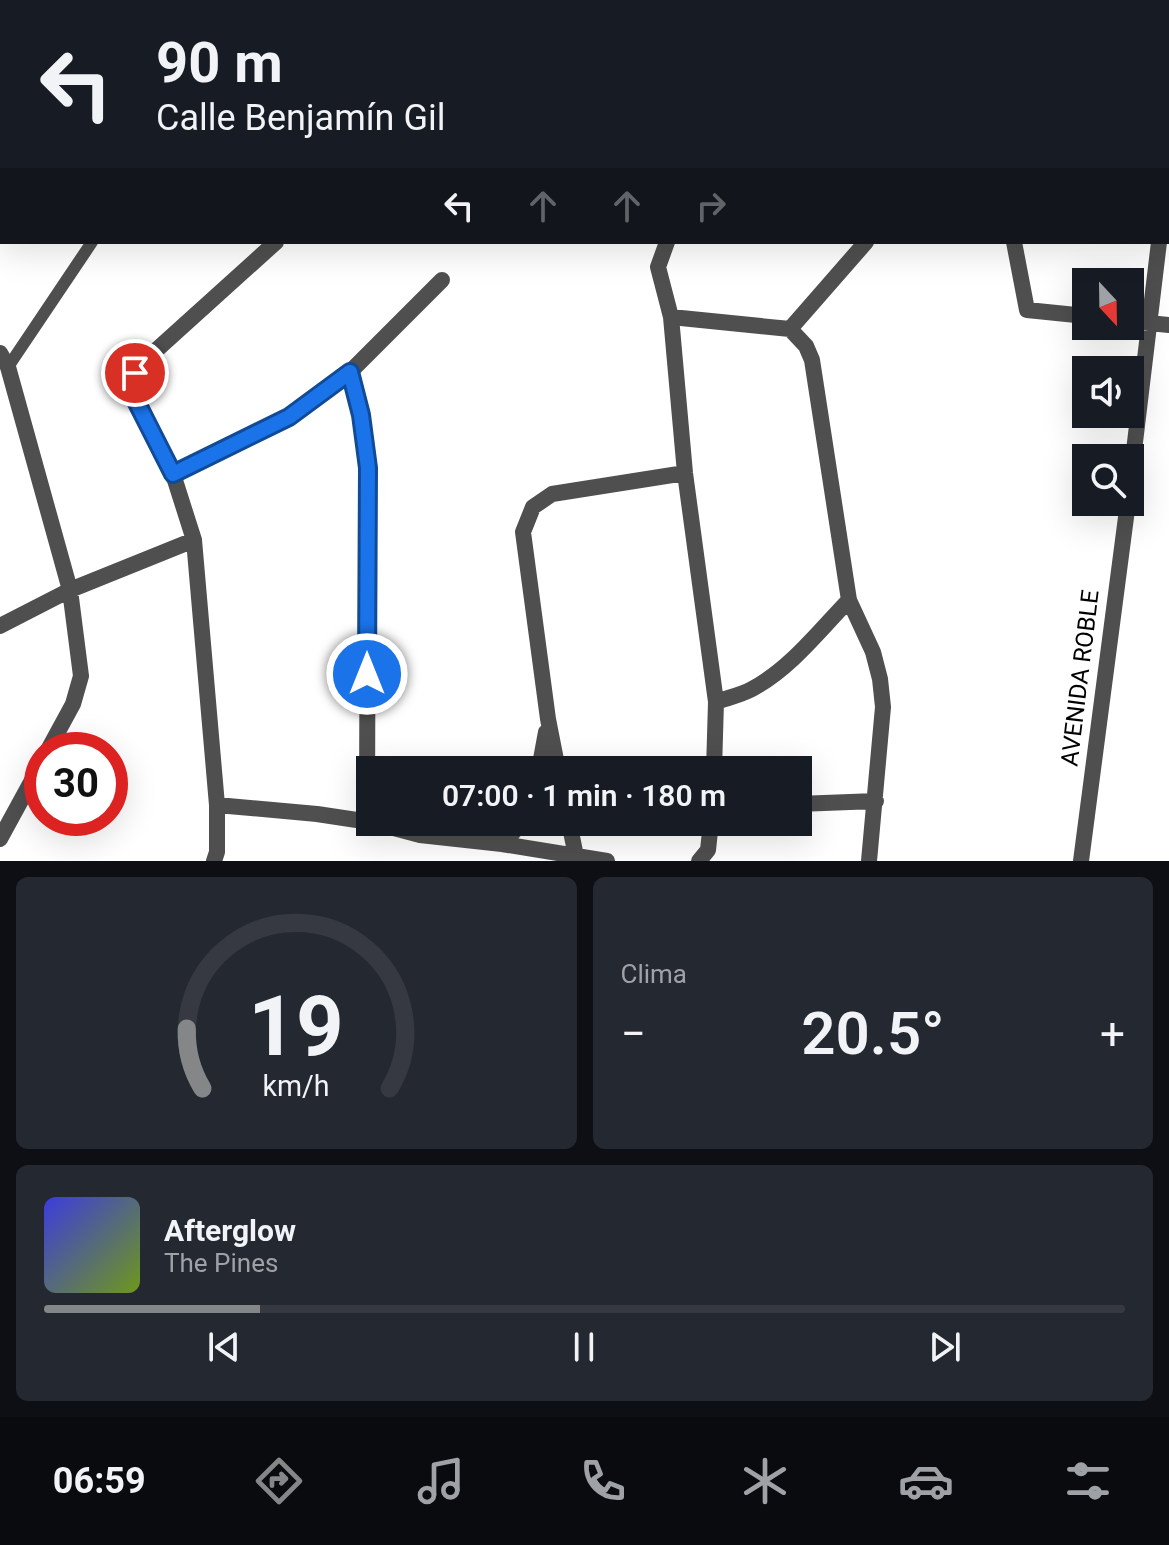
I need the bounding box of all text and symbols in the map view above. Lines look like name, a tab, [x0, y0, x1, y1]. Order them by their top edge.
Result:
text: 90 m	[156, 30, 283, 96]
icon: left	[24, 32, 128, 136]
text: Calle Benjamín Gil	[156, 97, 445, 139]
icon: left	[437, 184, 481, 228]
icon: ahead	[521, 184, 565, 228]
icon: ahead	[605, 184, 649, 228]
icon: right	[689, 184, 733, 228]
north arrow	[1072, 268, 1144, 340]
map controls	[1072, 268, 1144, 516]
pin	[101, 339, 169, 407]
icon: arrive	[113, 351, 157, 395]
button: sound	[1072, 356, 1144, 428]
button: search	[1072, 444, 1144, 516]
street label: AVENIDA ROBLE	[1055, 588, 1105, 768]
position arrow	[325, 632, 409, 716]
speed limit sign: 30	[24, 732, 128, 836]
text: 07:00 · 1 min · 180 m	[442, 778, 726, 813]
text: Clima	[621, 959, 687, 989]
text: 19	[249, 978, 344, 1075]
text: 20.5°	[801, 998, 944, 1069]
text: −	[621, 1008, 646, 1060]
text: +	[1100, 1008, 1125, 1060]
text: km/h	[263, 1069, 330, 1103]
text: Afterglow	[164, 1213, 296, 1248]
text: The Pines	[164, 1248, 278, 1278]
icon: previous	[202, 1325, 246, 1369]
icon: pause	[562, 1325, 606, 1369]
icon: next	[923, 1325, 967, 1369]
icon: directions	[251, 1453, 307, 1509]
icon: music	[413, 1453, 469, 1509]
icon: phone	[575, 1453, 631, 1509]
icon: climate	[737, 1453, 793, 1509]
icon: car	[898, 1453, 954, 1509]
icon: filters	[1060, 1453, 1116, 1509]
text: 06:59	[53, 1460, 146, 1502]

